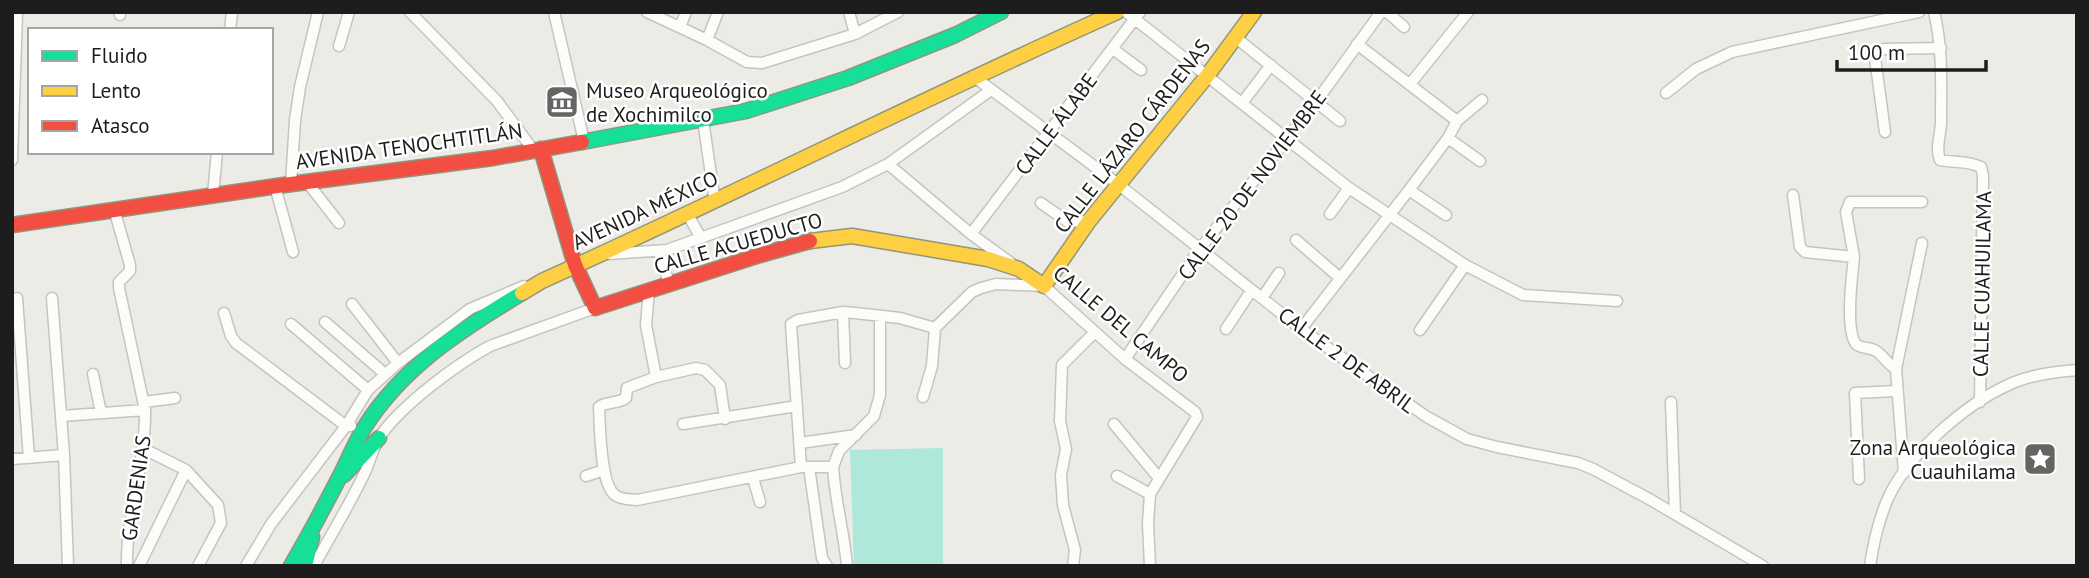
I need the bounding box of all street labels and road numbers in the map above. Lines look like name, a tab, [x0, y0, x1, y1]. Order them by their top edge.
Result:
street label: CALLE LÁZARO CÁRDENAS	[1048, 34, 1216, 238]
street label: CALLE ÁLABE	[1009, 68, 1103, 180]
street label: CALLE 20 DE NOVIEMBRE	[1172, 85, 1332, 285]
street label: AVENIDA TENOCHTITLÁN	[294, 117, 524, 175]
street label: AVENIDA MÉXICO	[568, 164, 722, 256]
street label: CALLE CUAHUILAMA	[1967, 190, 1997, 377]
street label: CALLE ACUEDUCTO	[651, 206, 825, 280]
street label: CALLE DEL CAMPO	[1048, 259, 1194, 389]
street label: CALLE 2 DE ABRIL	[1273, 301, 1421, 419]
street label: GARDENIAS	[115, 433, 157, 543]

